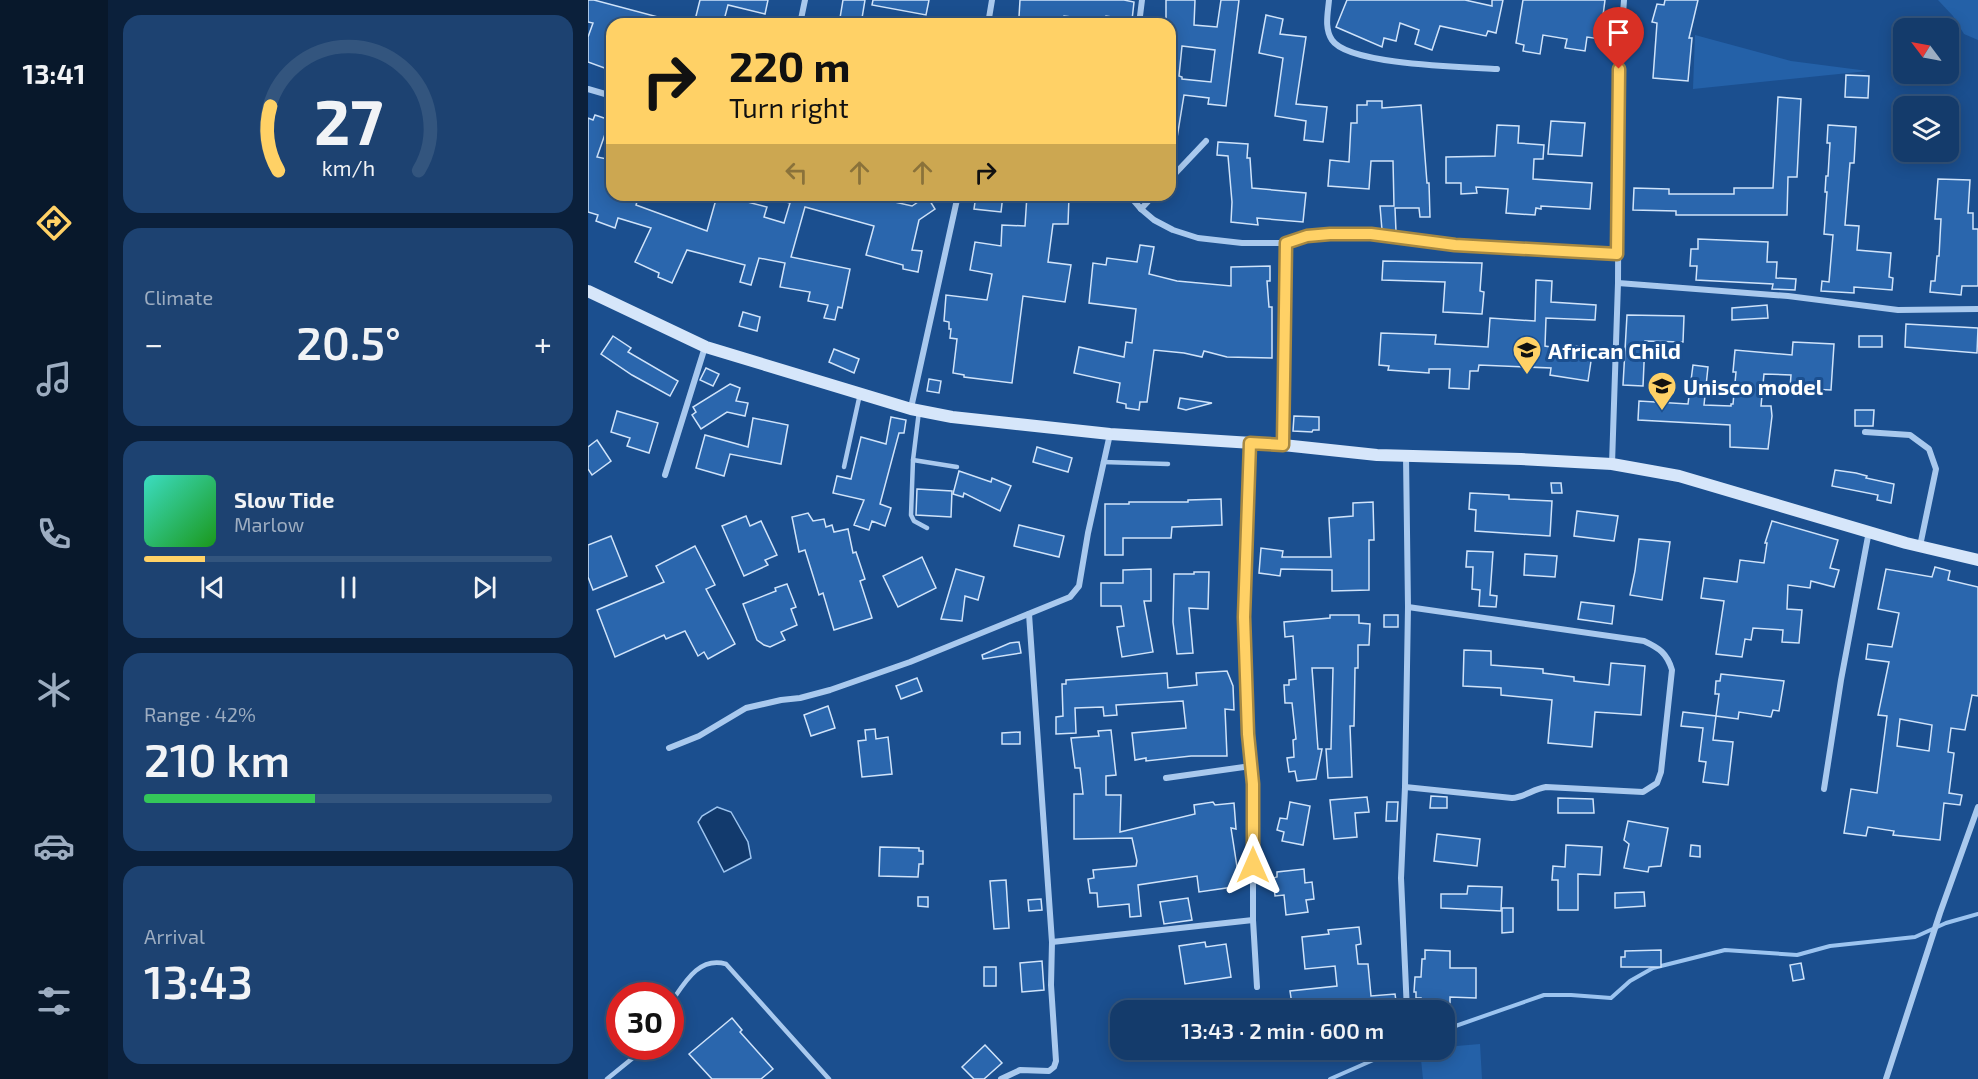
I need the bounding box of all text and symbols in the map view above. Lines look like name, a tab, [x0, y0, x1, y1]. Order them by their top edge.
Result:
pin	[1593, 7, 1644, 69]
icon: arrive	[1602, 16, 1635, 49]
north arrow	[1893, 18, 1959, 84]
map controls	[1893, 18, 1959, 162]
text: 220 m	[729, 40, 850, 90]
icon: right	[630, 42, 708, 120]
text: 13:41	[23, 57, 85, 89]
text: 27	[313, 83, 383, 158]
text: Turn right	[729, 91, 849, 123]
button: layers	[1893, 96, 1959, 162]
text: km/h	[321, 155, 375, 180]
icon: left	[780, 156, 813, 189]
icon: ahead	[843, 156, 876, 189]
icon: ahead	[906, 156, 939, 189]
icon: right	[969, 156, 1002, 189]
icon: directions	[33, 202, 75, 244]
text: Climate	[144, 285, 213, 309]
text: 20.5°	[296, 315, 401, 369]
text: −	[144, 323, 163, 363]
text: +	[534, 323, 552, 363]
school or university icon: African Child	[1511, 334, 1543, 376]
place label: African Child	[1548, 337, 1681, 363]
icon: music	[33, 358, 75, 400]
school or university icon: Unisco model	[1646, 370, 1678, 412]
place label: Unisco model	[1683, 373, 1824, 399]
text: Slow Tide	[234, 486, 334, 512]
text: Marlow	[234, 512, 304, 536]
icon: phone	[33, 513, 75, 555]
icon: previous	[196, 571, 229, 604]
icon: pause	[332, 571, 365, 604]
icon: next	[468, 571, 501, 604]
icon: climate	[33, 669, 75, 711]
text: Range · 42%	[144, 702, 256, 726]
text: 210 km	[144, 732, 290, 786]
icon: car	[33, 825, 75, 867]
position arrow	[1221, 833, 1285, 897]
text: Arrival	[144, 924, 205, 948]
text: 13:43	[144, 954, 253, 1008]
icon: filters	[33, 980, 75, 1022]
speed limit sign: 30	[606, 982, 684, 1060]
text: 13:43 · 2 min · 600 m	[1181, 1017, 1384, 1043]

